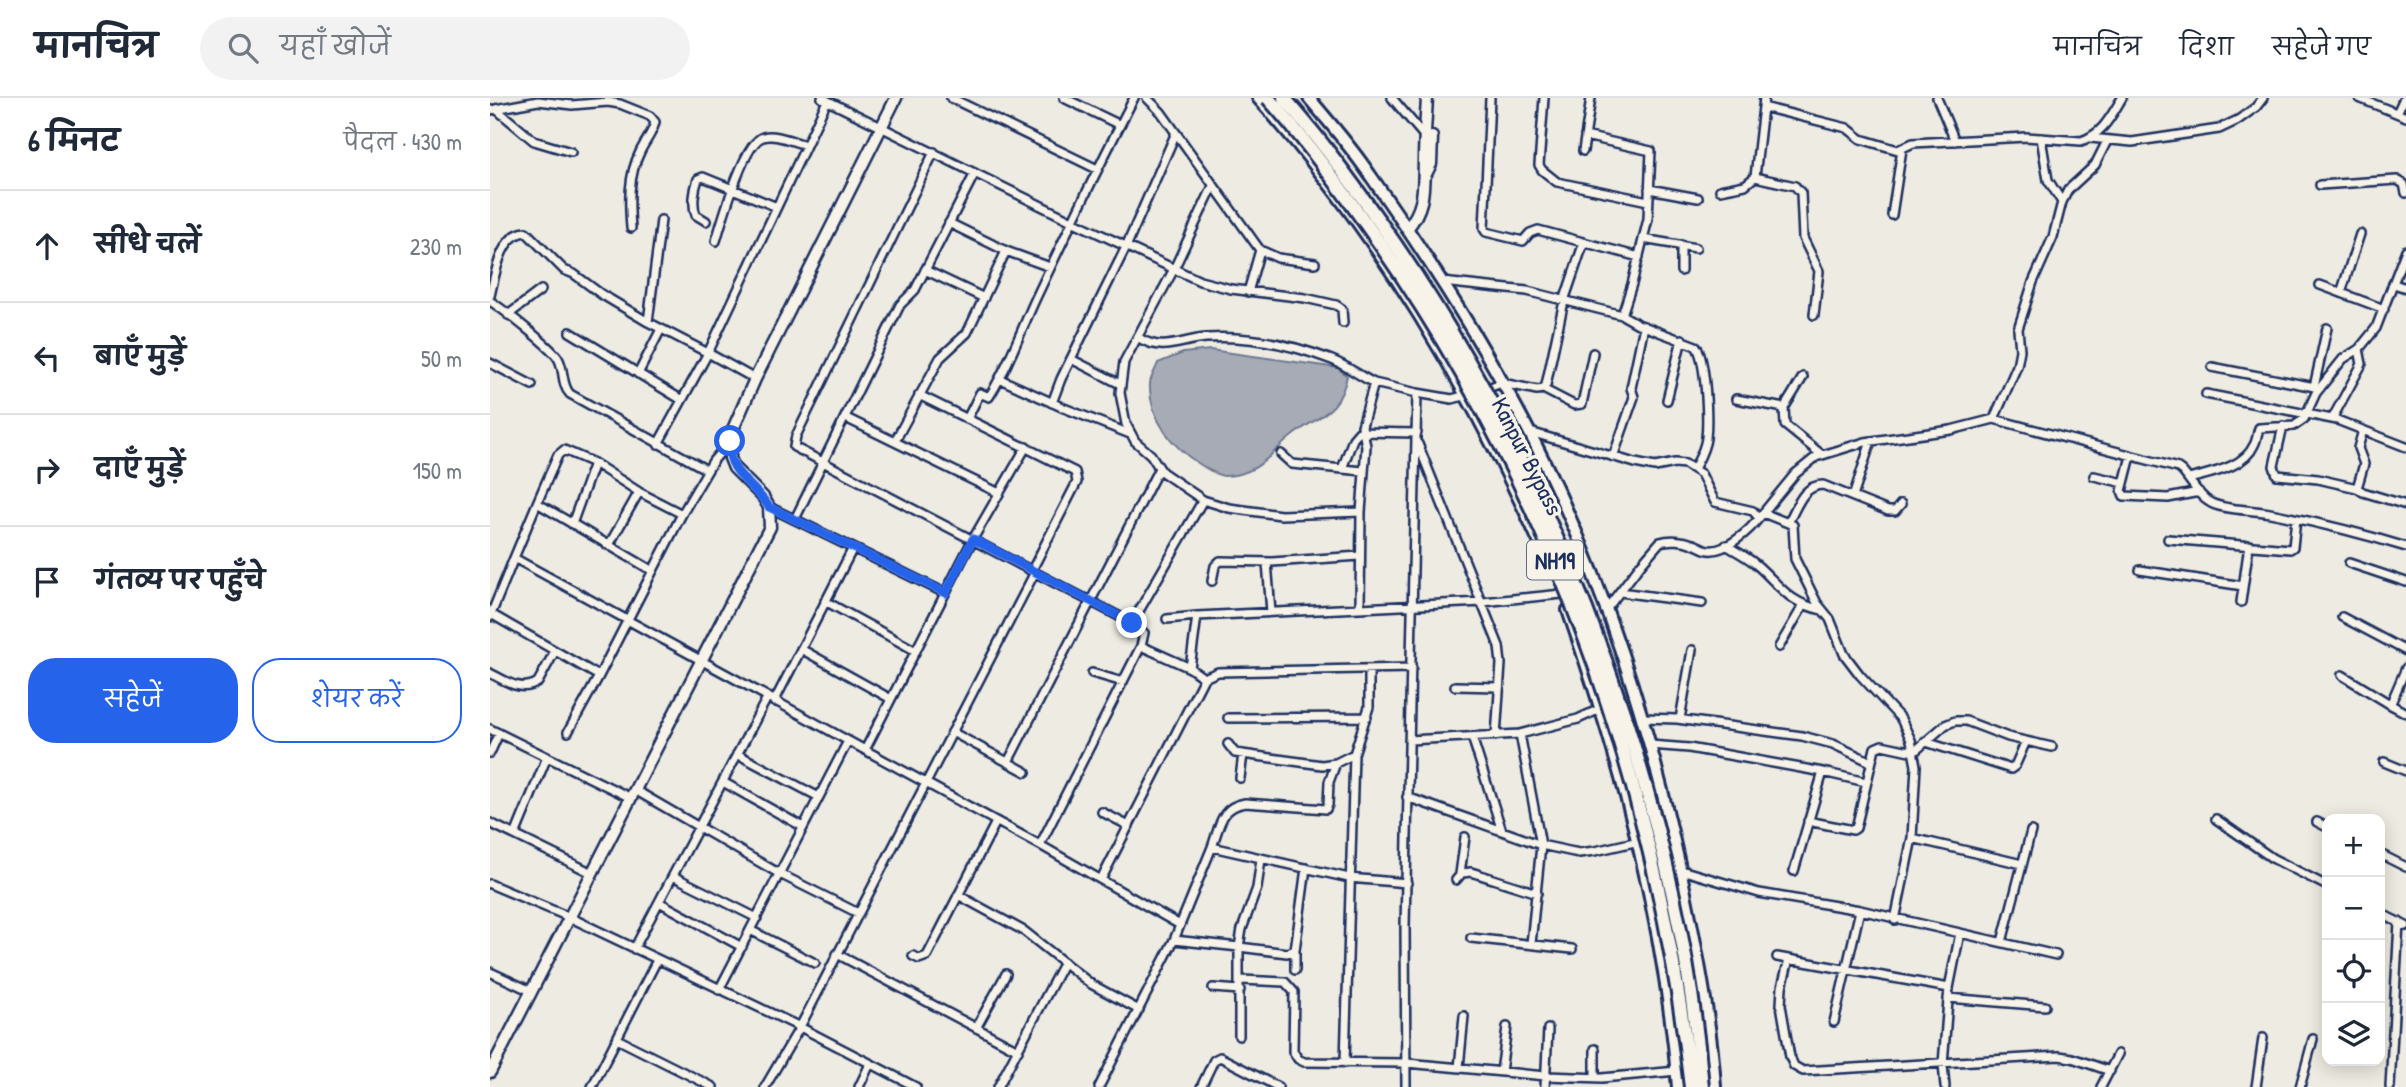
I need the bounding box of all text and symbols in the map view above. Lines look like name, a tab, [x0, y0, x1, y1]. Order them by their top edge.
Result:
search box	[200, 17, 690, 80]
text: मानचित्र	[35, 23, 158, 67]
text: यहाँ खोजें	[280, 28, 391, 63]
icon: search	[224, 29, 262, 67]
text: मानचित्र	[2053, 30, 2142, 62]
text: दिशा	[2180, 30, 2234, 62]
text: सहेजे गए	[2272, 30, 2371, 62]
text: 6 मिनट	[28, 120, 120, 160]
text: पैदल · 430 m	[343, 126, 462, 157]
text: सीधे चलें	[95, 226, 201, 261]
icon: ahead	[28, 227, 66, 265]
text: 230 m	[410, 231, 462, 262]
text: बाएँ मुड़ें	[95, 338, 186, 373]
icon: left	[28, 339, 66, 377]
text: 50 m	[421, 343, 462, 374]
street label: Kanpur Bypass	[1485, 392, 1571, 520]
route start	[714, 425, 745, 456]
text: दाएँ मुड़ें	[95, 450, 185, 485]
icon: right	[28, 451, 66, 489]
text: 150 m	[413, 455, 462, 486]
road number: NH19	[1527, 540, 1583, 580]
text: गंतव्य पर पहुँचे	[95, 562, 265, 597]
icon: arrive	[28, 563, 66, 601]
route end	[1116, 607, 1147, 638]
button: सहेजें	[28, 658, 238, 743]
button: शेयर करें	[252, 658, 462, 743]
map controls	[2322, 814, 2385, 1066]
button: +	[2322, 814, 2385, 877]
button: −	[2322, 877, 2385, 940]
button: locate	[2322, 940, 2385, 1003]
button: layers	[2322, 1003, 2385, 1066]

